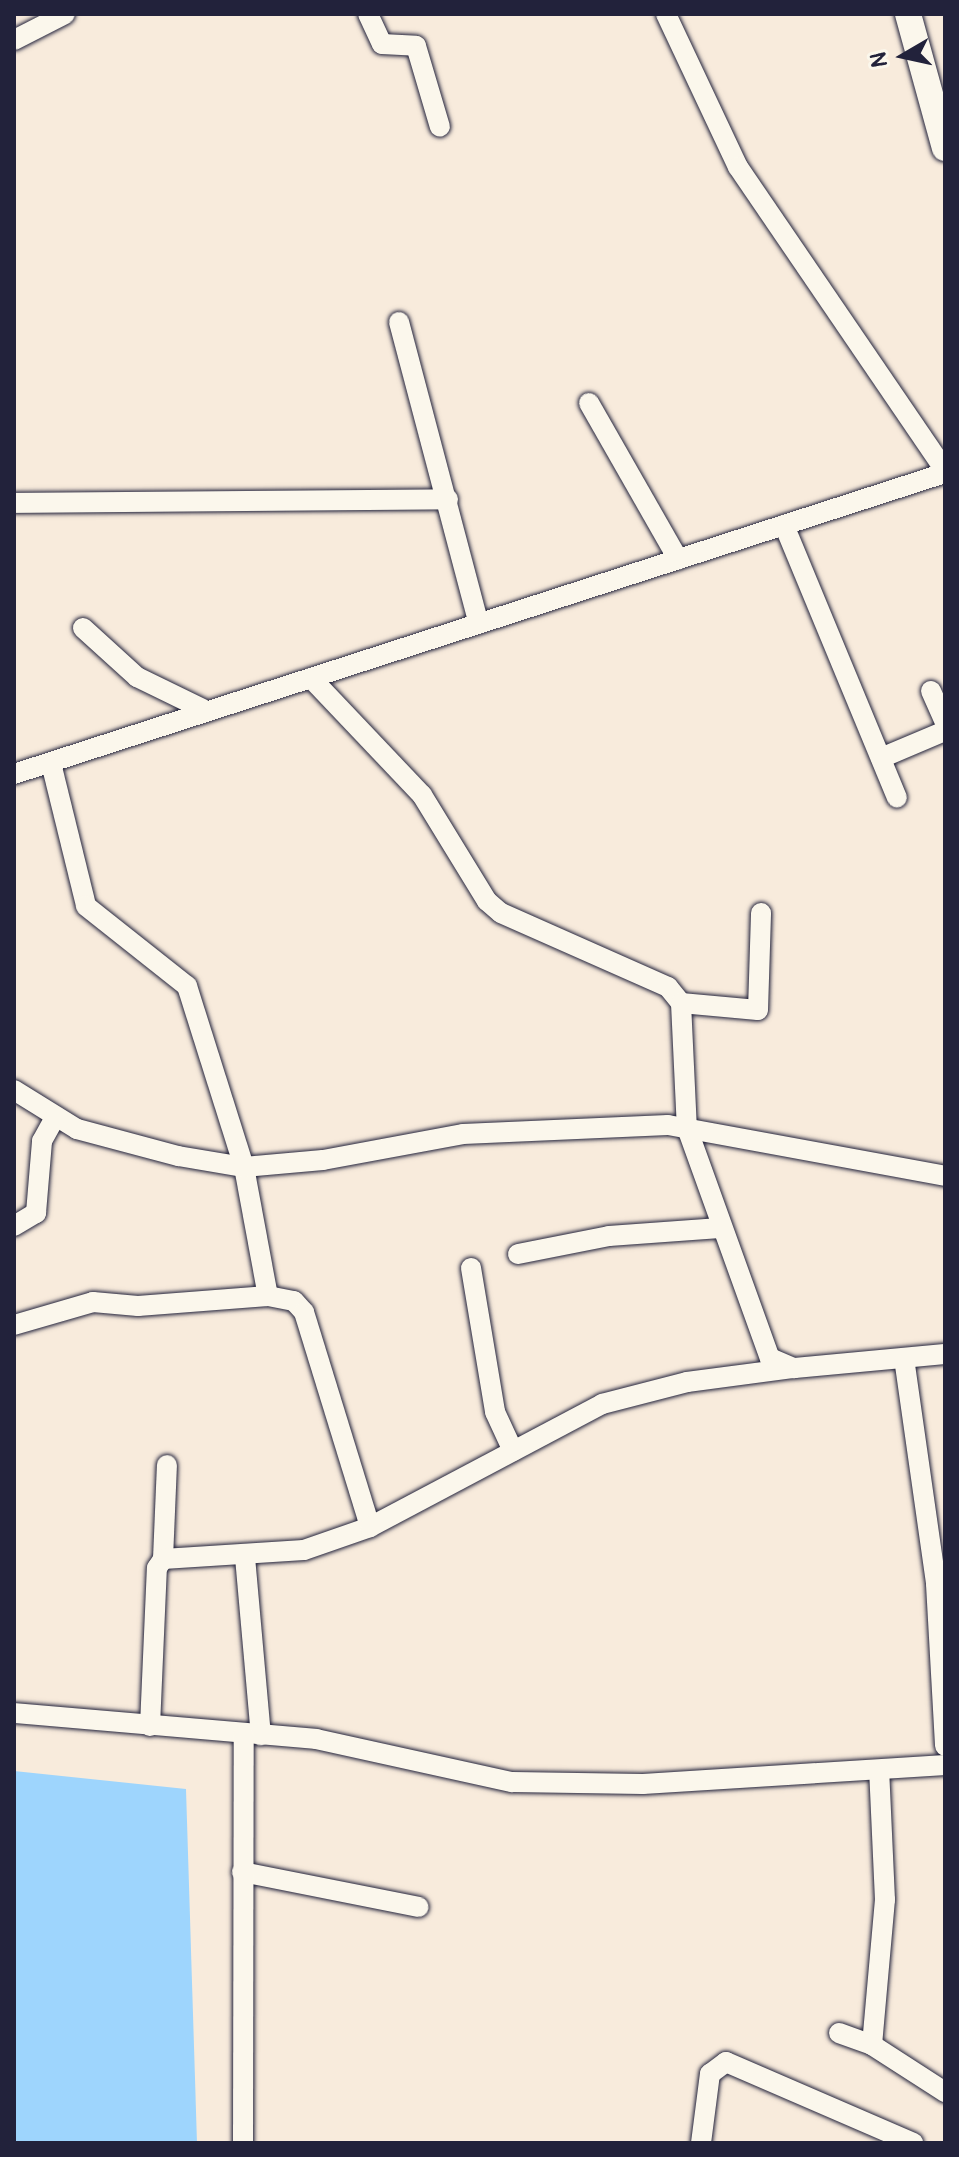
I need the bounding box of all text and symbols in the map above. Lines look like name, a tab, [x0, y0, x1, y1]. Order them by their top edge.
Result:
north arrow	[863, 16, 943, 96]
text: N	[864, 50, 894, 69]

